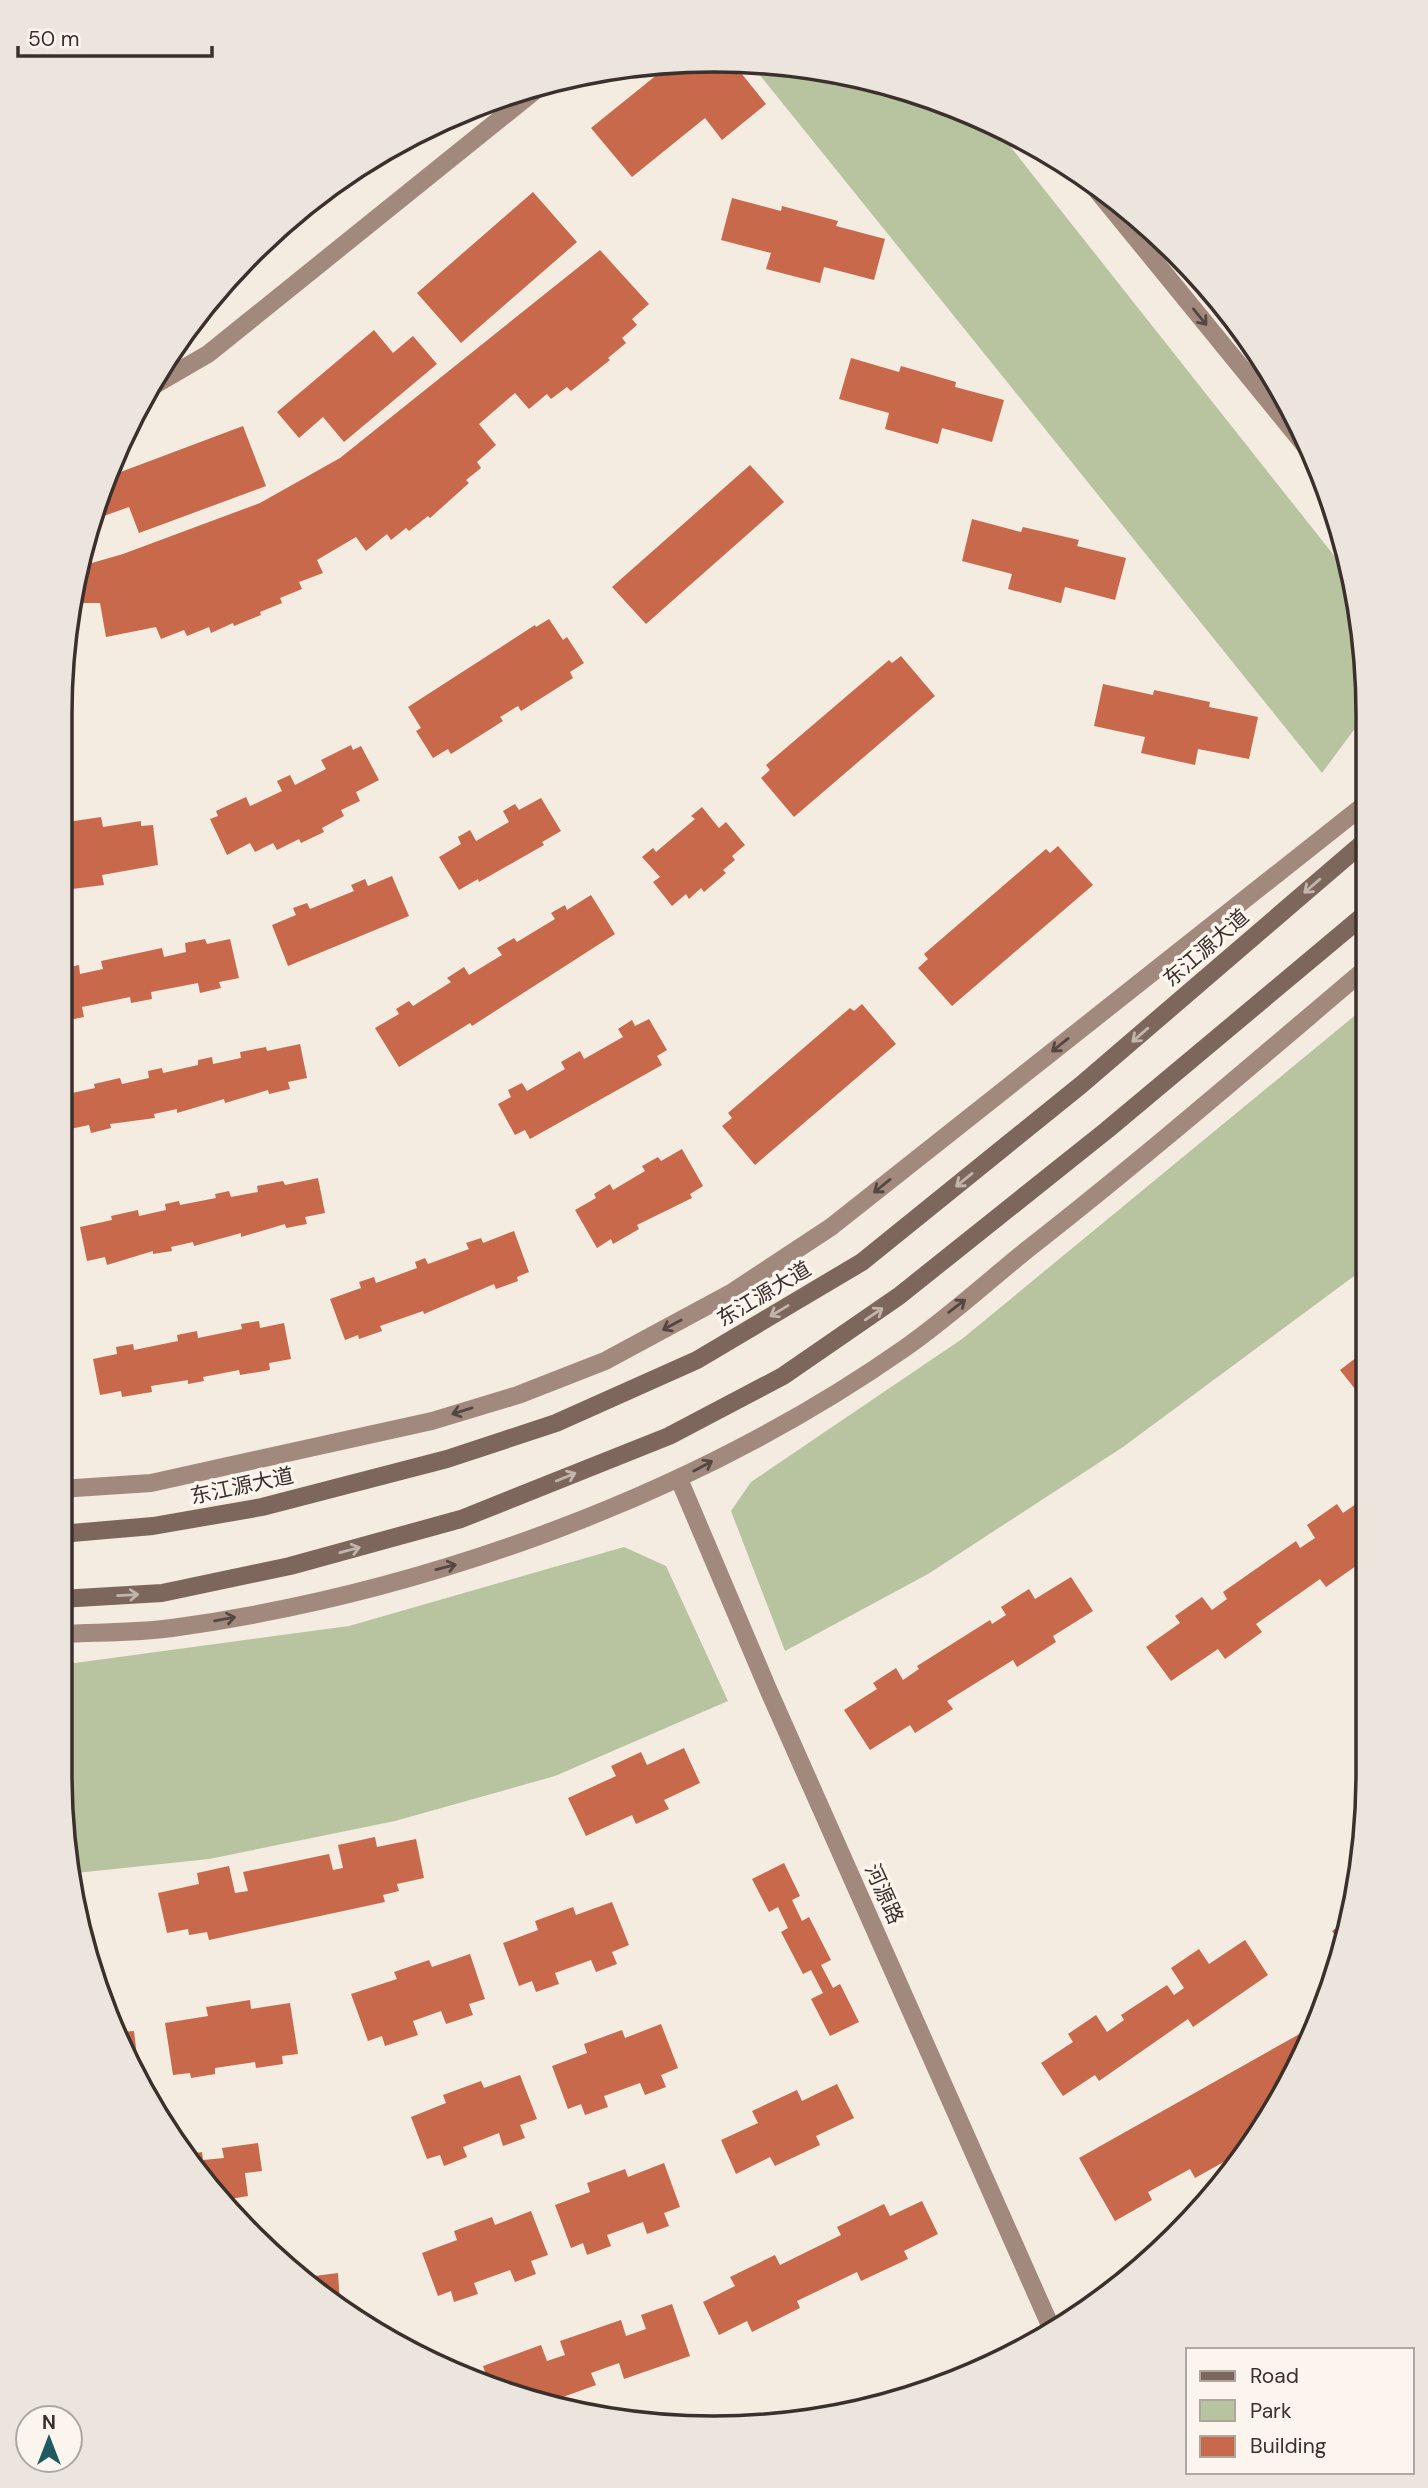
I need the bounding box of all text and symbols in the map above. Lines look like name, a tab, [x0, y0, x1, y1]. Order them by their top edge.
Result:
scale bar	[18, 14, 212, 58]
text: 50 m	[28, 25, 79, 53]
one-way arrow	[1192, 308, 1208, 326]
one-way arrow	[1303, 878, 1321, 894]
street label: 东江源大道	[1157, 903, 1255, 993]
one-way arrow	[1131, 1027, 1149, 1043]
one-way arrow	[1051, 1037, 1069, 1052]
one-way arrow	[956, 1172, 974, 1187]
one-way arrow	[873, 1179, 892, 1194]
street label: 东江源大道	[712, 1255, 816, 1333]
one-way arrow	[948, 1298, 966, 1313]
one-way arrow	[770, 1304, 790, 1318]
one-way arrow	[864, 1307, 883, 1321]
one-way arrow	[662, 1318, 683, 1332]
one-way arrow	[452, 1406, 474, 1419]
one-way arrow	[693, 1459, 713, 1473]
street label: 东江源大道	[188, 1461, 296, 1511]
one-way arrow	[554, 1470, 576, 1483]
one-way arrow	[339, 1542, 361, 1555]
one-way arrow	[434, 1560, 457, 1573]
one-way arrow	[116, 1589, 139, 1602]
one-way arrow	[213, 1611, 236, 1625]
street label: 河源路	[858, 1860, 910, 1928]
legend	[1186, 2348, 1414, 2474]
text: Road	[1250, 2362, 1299, 2390]
text: Park	[1250, 2397, 1292, 2425]
north arrow	[14, 2404, 84, 2474]
text: N	[42, 2410, 56, 2435]
text: Building	[1250, 2432, 1327, 2460]

